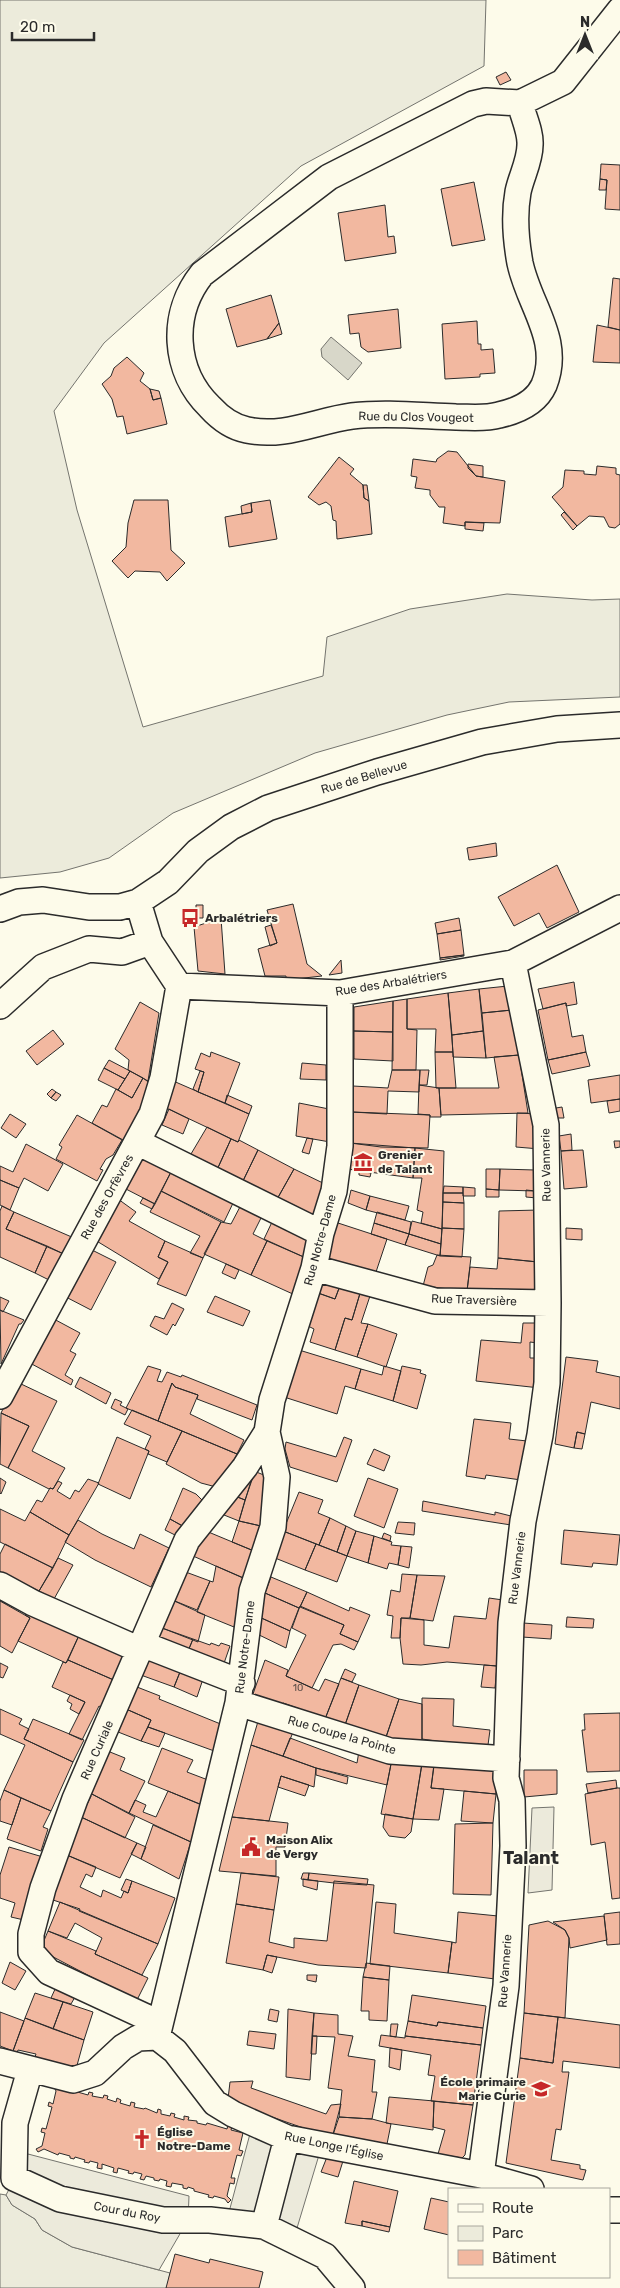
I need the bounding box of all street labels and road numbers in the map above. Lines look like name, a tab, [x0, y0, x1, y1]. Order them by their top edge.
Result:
street label: Rue du Clos Vougeot	[358, 409, 474, 425]
street label: Rue de Bellevue	[319, 757, 409, 797]
street label: Rue des Arbalétriers	[334, 967, 448, 999]
street label: Rue Vannerie	[538, 1128, 554, 1202]
street label: Rue des Orfèvres	[78, 1152, 136, 1242]
street label: Rue Notre-Dame	[301, 1193, 339, 1287]
street label: Rue Traversière	[431, 1292, 517, 1309]
street label: Rue Vannerie	[506, 1530, 528, 1605]
street label: Rue Notre-Dame	[232, 1599, 258, 1694]
street label: Rue Coupe la Pointe	[286, 1713, 398, 1757]
street label: Rue Curiale	[78, 1718, 116, 1782]
street label: Rue Vannerie	[495, 1933, 515, 2008]
street label: Rue Longe l'Église	[283, 2129, 385, 2163]
street label: Cour du Roy	[92, 2199, 162, 2225]

